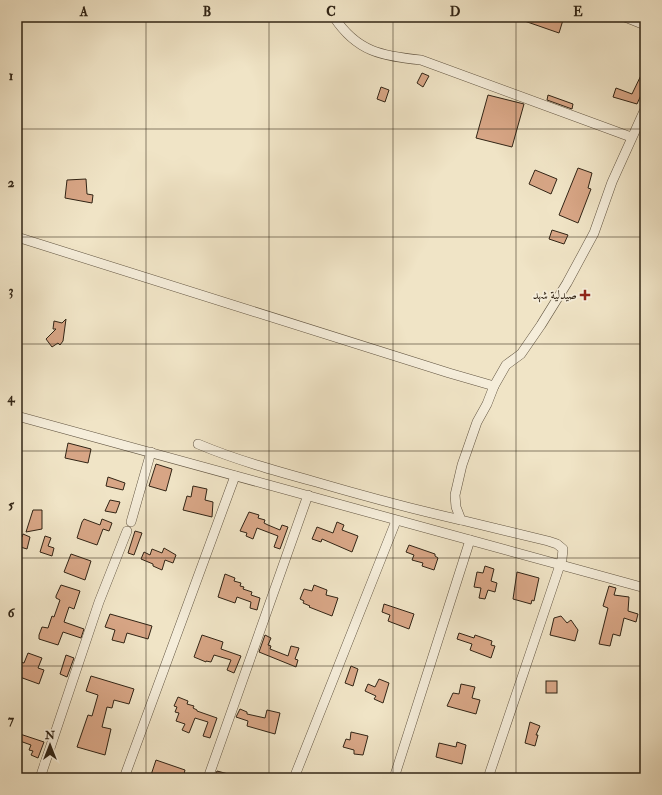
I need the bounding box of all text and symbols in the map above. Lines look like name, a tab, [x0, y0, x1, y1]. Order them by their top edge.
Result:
text: A	[79, 4, 89, 20]
text: B	[203, 4, 211, 20]
text: C	[326, 4, 336, 20]
text: D	[450, 4, 461, 20]
text: E	[573, 4, 583, 20]
text: 1	[9, 68, 14, 84]
text: 2	[8, 175, 15, 191]
text: 3	[9, 283, 14, 299]
place label: صيدلية شهد	[533, 288, 577, 303]
marker: صيدلية شهد	[580, 290, 590, 300]
text: 4	[6, 390, 15, 406]
text: 5	[8, 497, 14, 513]
text: 6	[8, 605, 16, 621]
text: 7	[8, 712, 15, 728]
north arrow	[30, 725, 70, 765]
text: N	[44, 729, 56, 742]

